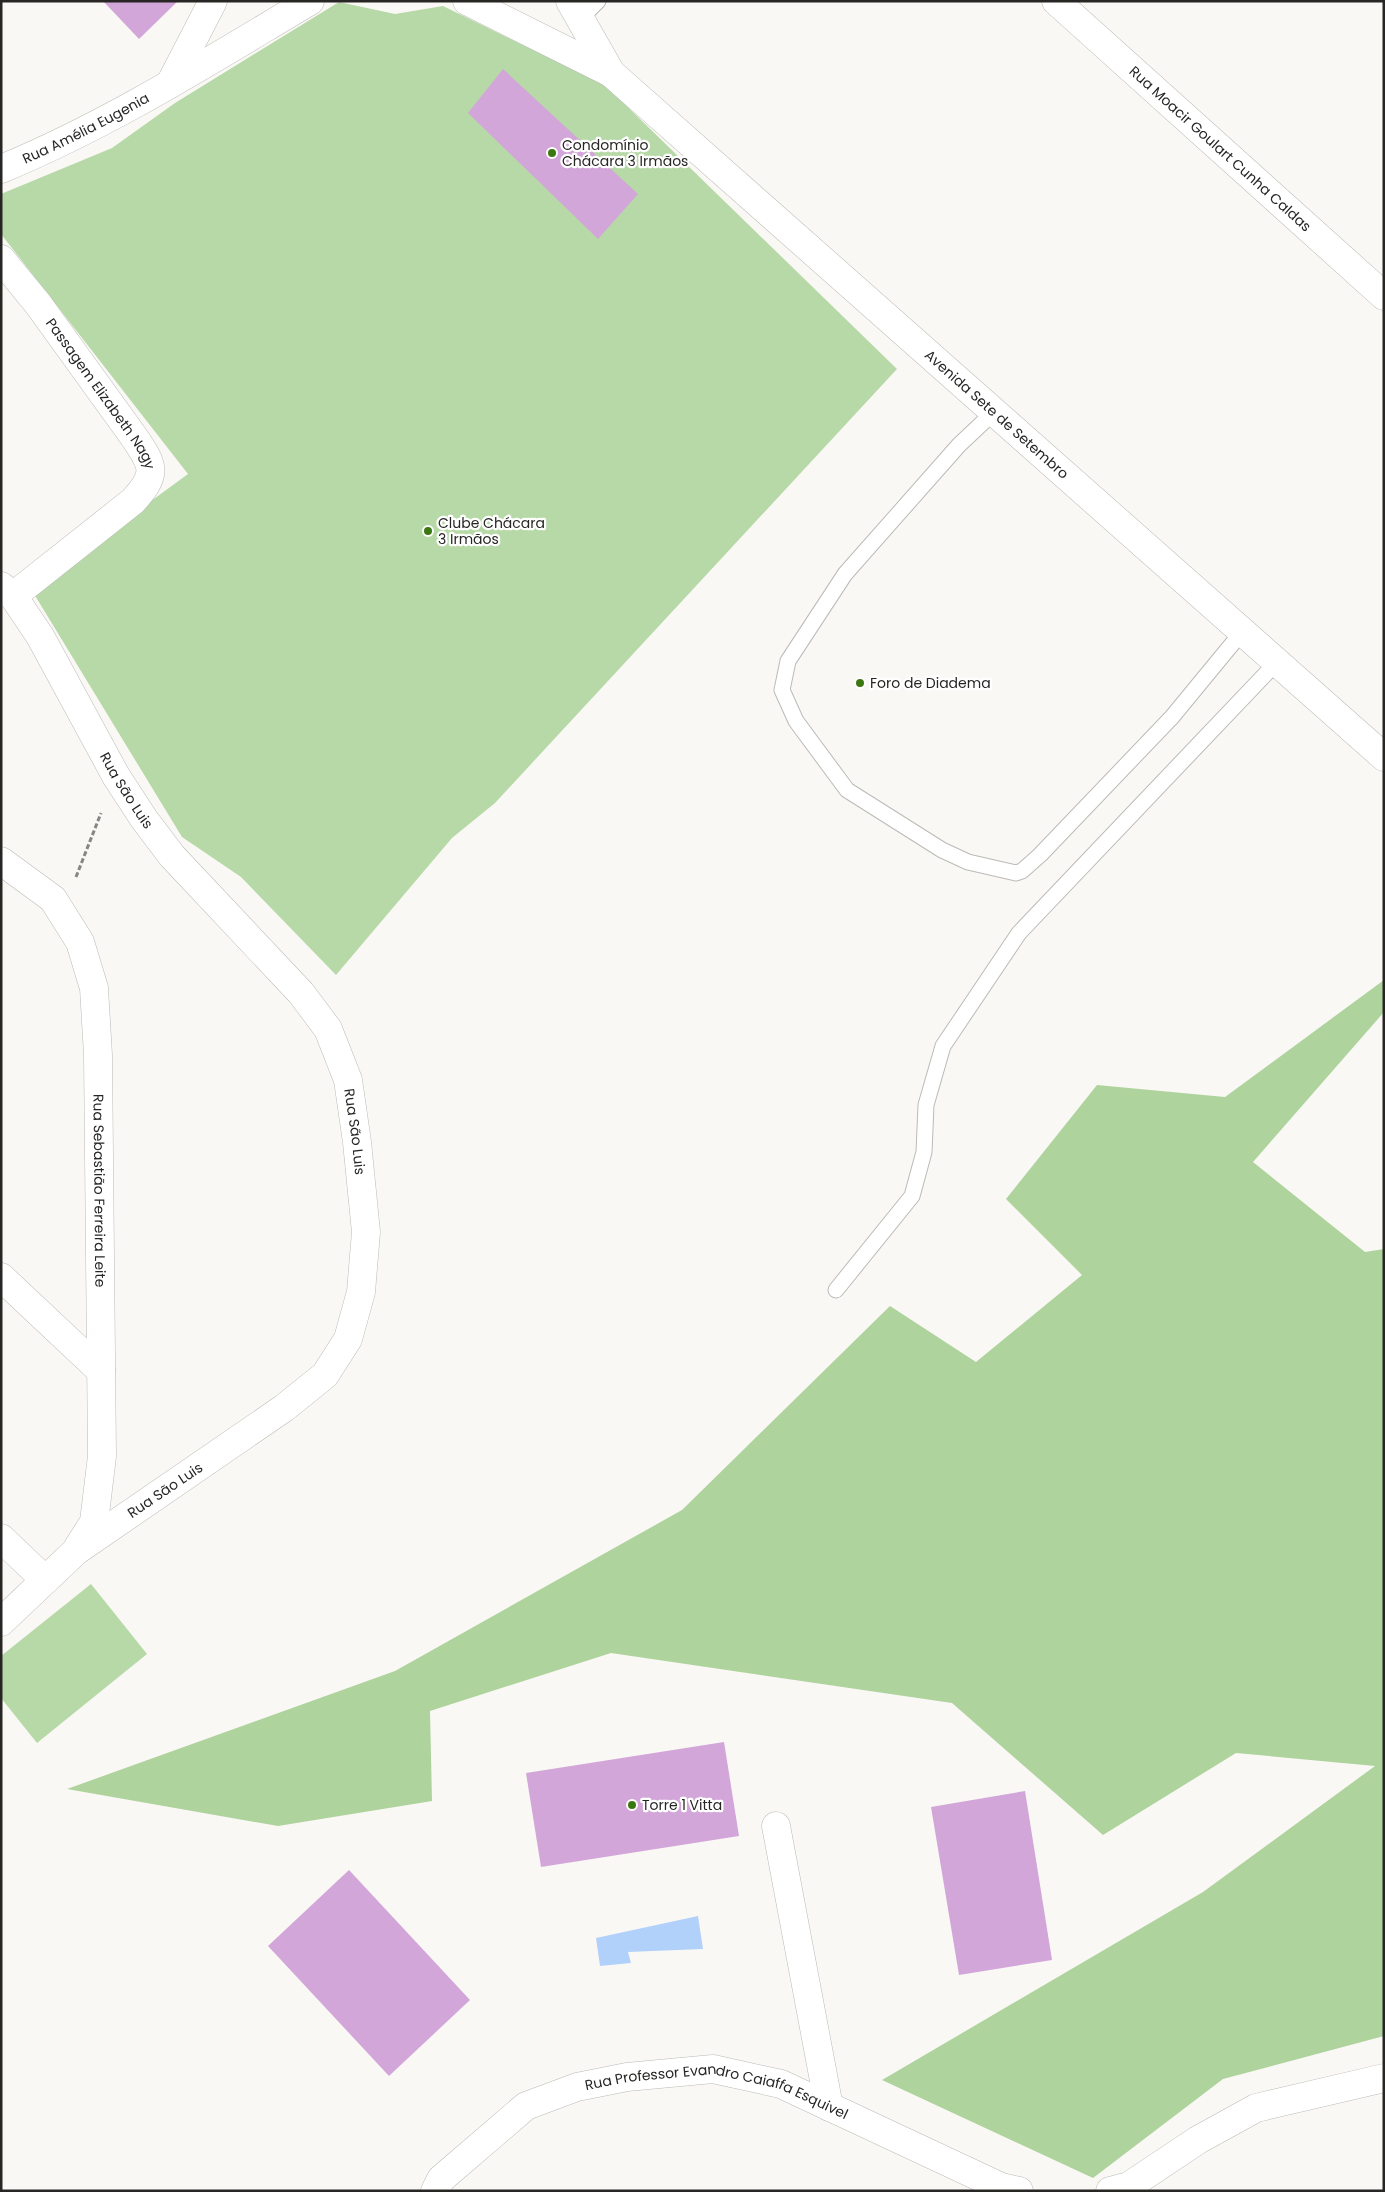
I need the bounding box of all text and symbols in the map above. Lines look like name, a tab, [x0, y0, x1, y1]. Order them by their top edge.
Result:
street label: Rua Moacir Goulart Cunha Caldas	[1125, 61, 1316, 236]
street label: Rua Amélia Eugenia	[19, 88, 153, 169]
place label: Condomínio Chácara 3 Irmãos	[562, 135, 688, 171]
marker: Condomínio Chácara 3 Irmãos	[546, 147, 558, 159]
street label: Passagem Elizabeth Nagy	[41, 314, 160, 471]
street label: Avenida Sete de Setembro	[920, 345, 1073, 484]
place label: Clube Chácara 3 Irmãos	[438, 513, 545, 549]
marker: Clube Chácara 3 Irmãos	[422, 525, 434, 537]
place label: Foro de Diadema	[870, 673, 991, 693]
marker: Foro de Diadema	[854, 677, 866, 689]
street label: Rua São Luis	[95, 749, 158, 833]
street label: Rua São Luis	[339, 1087, 370, 1176]
street label: Rua Sebastião Ferreira Leite	[88, 1094, 110, 1288]
street label: Rua São Luis	[123, 1457, 207, 1523]
place label: Torre 1 Vitta	[642, 1795, 722, 1815]
marker: Torre 1 Vitta	[626, 1799, 638, 1811]
street label: Rua Professor Evandro Caiaffa Esquivel	[583, 2059, 851, 2124]

